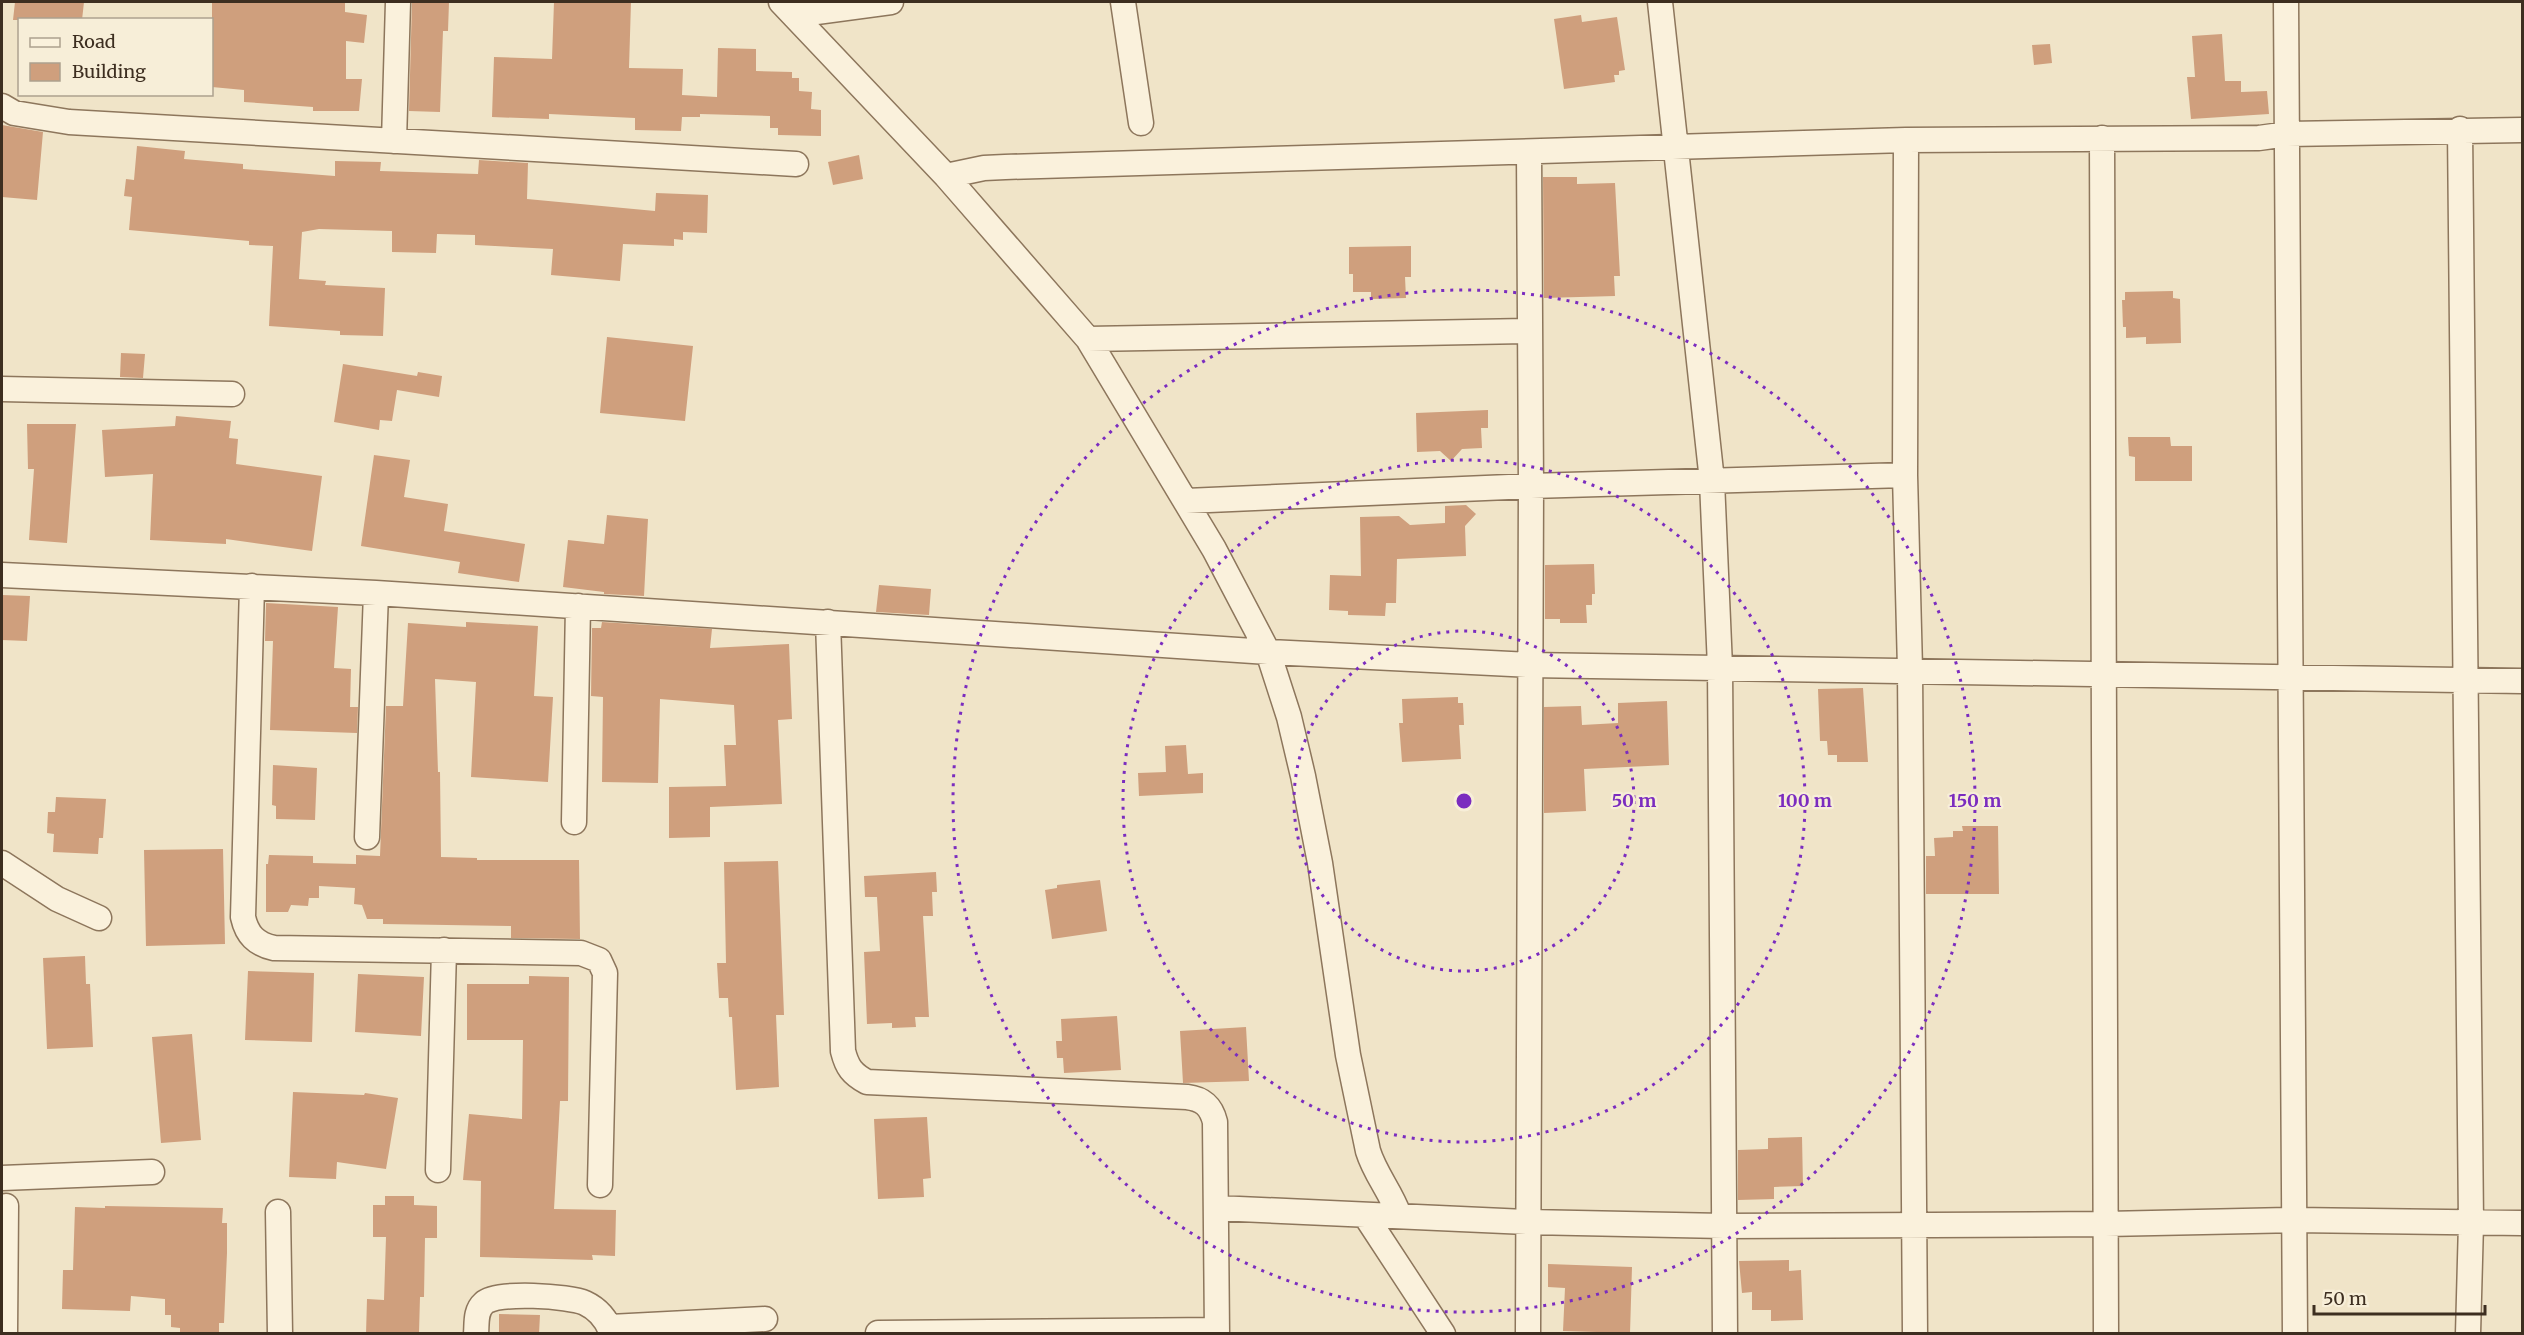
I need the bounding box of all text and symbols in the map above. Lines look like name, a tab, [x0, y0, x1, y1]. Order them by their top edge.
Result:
legend	[18, 18, 213, 96]
text: Road	[72, 30, 116, 53]
text: Building	[72, 60, 146, 83]
text: 50 m	[1612, 789, 1656, 812]
text: 100 m	[1778, 789, 1832, 812]
text: 150 m	[1949, 789, 2001, 812]
centre of rings	[1454, 791, 1474, 811]
scale bar	[2314, 1278, 2485, 1316]
text: 50 m	[2323, 1287, 2367, 1310]

